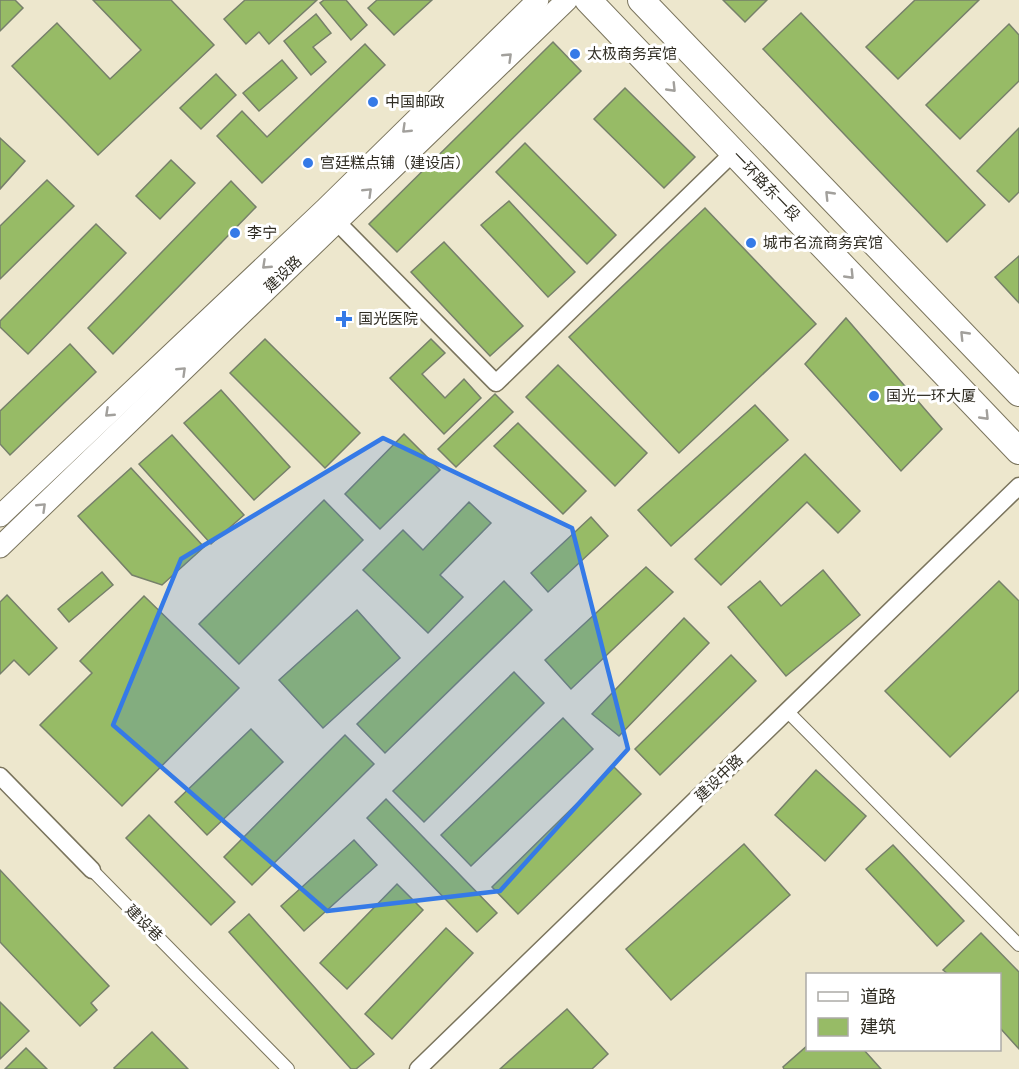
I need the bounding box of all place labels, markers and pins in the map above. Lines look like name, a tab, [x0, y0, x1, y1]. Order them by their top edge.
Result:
place label: 太极商务宾馆	[587, 41, 677, 64]
marker: 太极商务宾馆	[568, 47, 582, 61]
place label: 中国邮政	[385, 89, 445, 112]
marker: 中国邮政	[366, 95, 380, 109]
place label: 宫廷糕点铺（建设店）	[320, 150, 470, 173]
marker: 宫廷糕点铺（建设店）	[301, 156, 315, 170]
place label: 李宁	[247, 220, 277, 243]
marker: 李宁	[228, 226, 242, 240]
place label: 城市名流商务宾馆	[763, 230, 883, 253]
marker: 城市名流商务宾馆	[744, 236, 758, 250]
place label: 国光医院	[358, 306, 418, 329]
marker: 国光医院	[335, 310, 353, 328]
place label: 国光一环大厦	[886, 383, 976, 406]
marker: 国光一环大厦	[867, 389, 881, 403]

